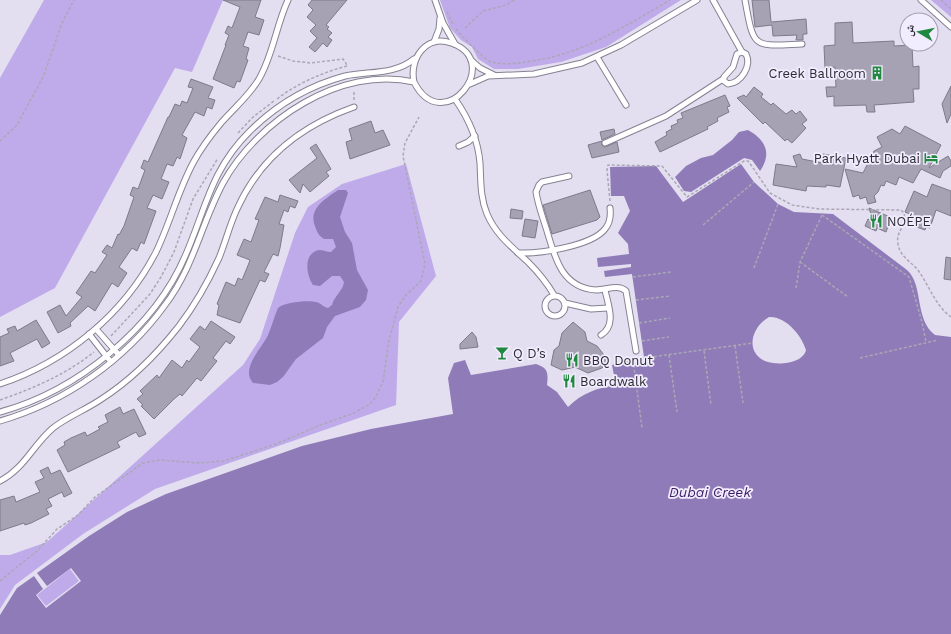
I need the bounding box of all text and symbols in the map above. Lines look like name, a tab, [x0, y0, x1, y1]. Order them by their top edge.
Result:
north arrow	[899, 12, 939, 52]
text: ش	[902, 23, 918, 37]
building icon: Creek Ballroom	[869, 65, 885, 81]
place label: Creek Ballroom	[769, 66, 866, 81]
hotel icon: Park Hyatt Dubai	[923, 150, 939, 166]
place label: Park Hyatt Dubai	[814, 151, 920, 166]
restaurant icon: NOÉPE	[868, 213, 884, 229]
place label: NOÉPE	[887, 213, 931, 229]
bar icon: Q D’s	[494, 345, 510, 361]
place label: Q D’s	[513, 346, 546, 361]
restaurant icon: BBQ Donut	[564, 352, 580, 368]
place label: BBQ Donut	[583, 353, 653, 368]
restaurant icon: Boardwalk	[561, 373, 577, 389]
place label: Boardwalk	[580, 374, 647, 389]
water label: Dubai Creek	[669, 484, 751, 500]

